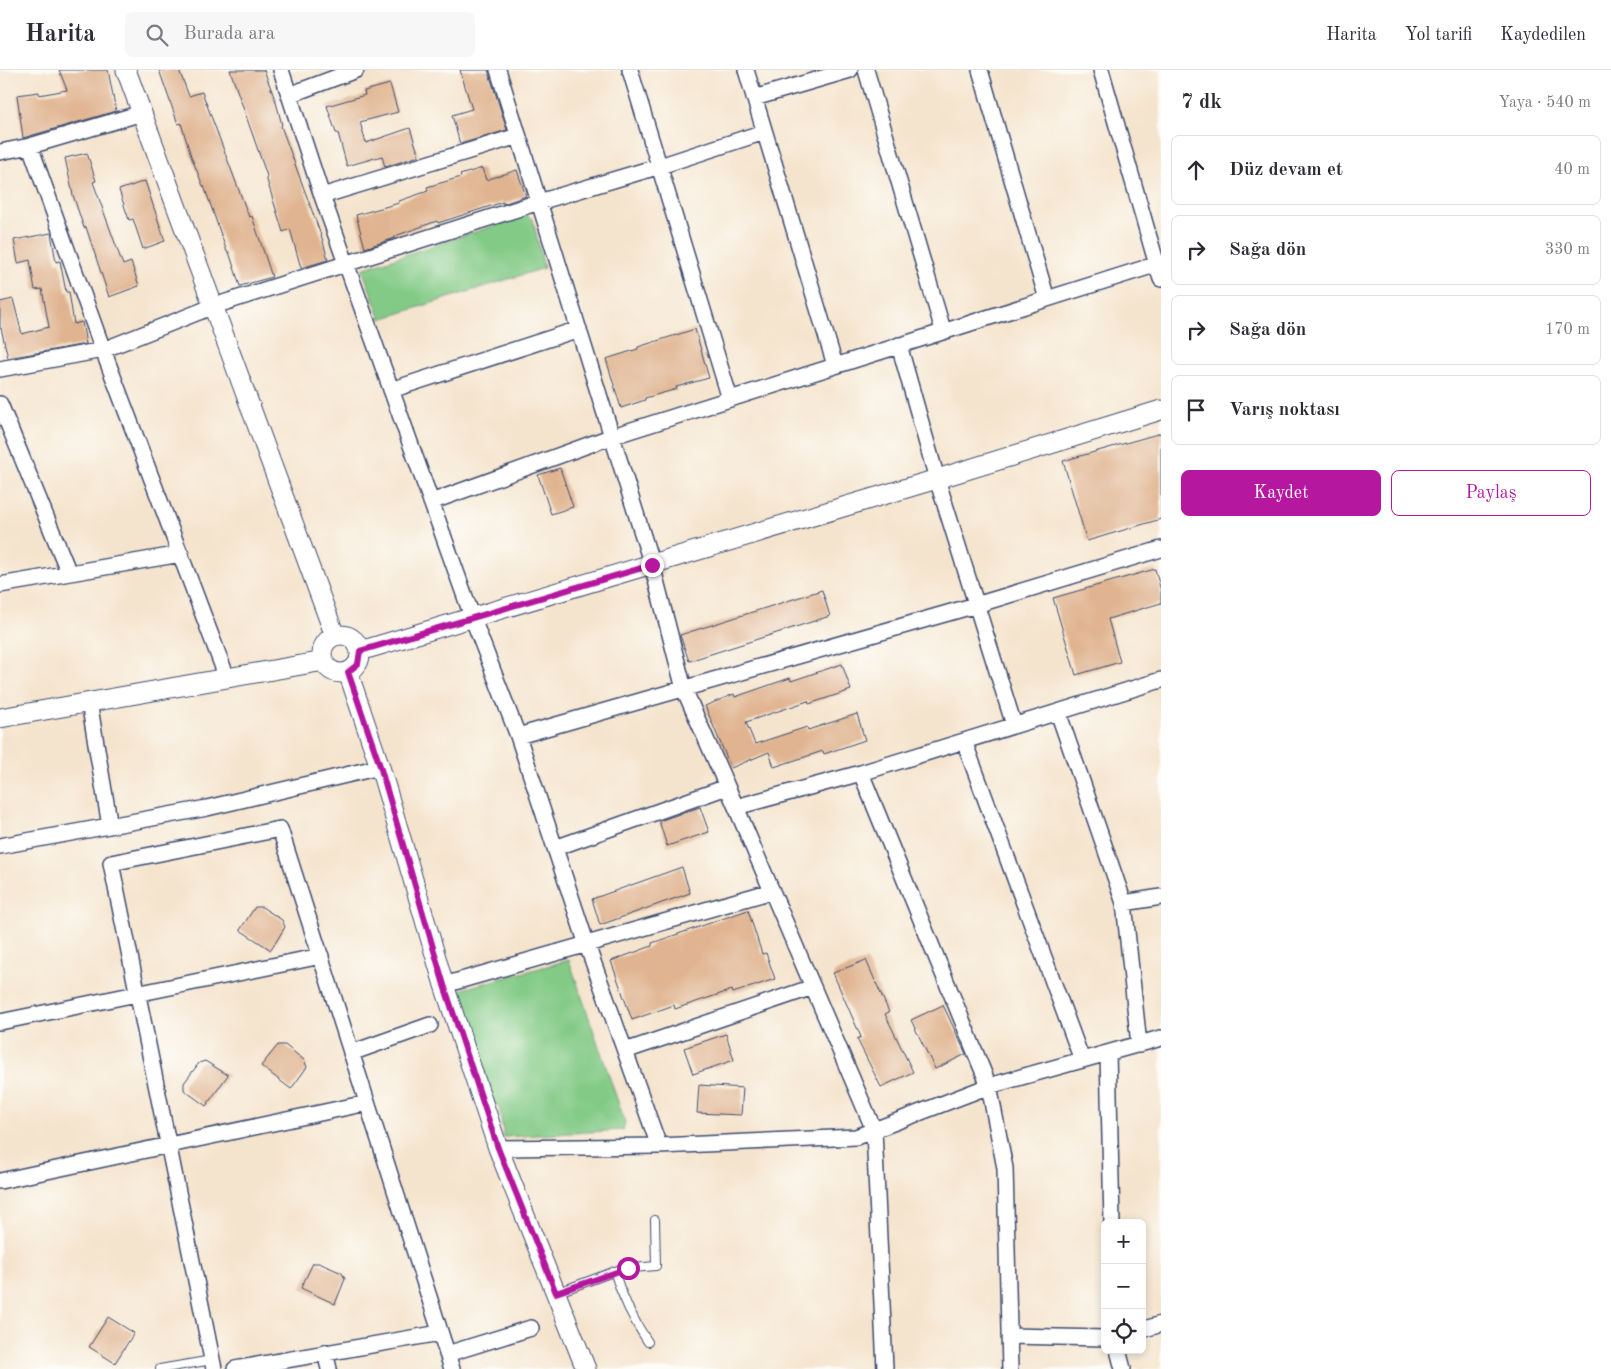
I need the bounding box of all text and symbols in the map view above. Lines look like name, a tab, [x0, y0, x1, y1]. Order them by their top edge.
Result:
search box	[125, 12, 475, 57]
icon: search	[143, 21, 171, 49]
text: Harita	[25, 23, 95, 47]
text: Burada ara	[183, 25, 275, 44]
text: Harita	[1326, 26, 1377, 44]
text: Yol tarifi	[1405, 26, 1472, 44]
text: Kaydedilen	[1500, 26, 1586, 44]
text: 7 dk	[1181, 92, 1222, 113]
text: Yaya · 540 m	[1498, 95, 1591, 111]
icon: ahead	[1182, 156, 1210, 184]
text: Düz devam et	[1229, 161, 1343, 180]
text: 40 m	[1554, 162, 1590, 178]
icon: right	[1182, 236, 1210, 264]
text: Sağa dön	[1229, 241, 1306, 260]
text: 330 m	[1545, 242, 1590, 258]
icon: right	[1182, 316, 1210, 344]
text: Sağa dön	[1229, 321, 1306, 340]
text: 170 m	[1545, 322, 1590, 338]
icon: arrive	[1182, 396, 1210, 424]
text: Varış noktası	[1229, 401, 1340, 420]
button: Kaydet	[1181, 470, 1381, 516]
button: Paylaş	[1391, 470, 1591, 516]
route end	[641, 554, 664, 577]
map controls	[1101, 1219, 1146, 1354]
button: +	[1101, 1219, 1146, 1264]
route start	[617, 1257, 640, 1280]
button: −	[1101, 1264, 1146, 1309]
button: locate	[1101, 1309, 1146, 1354]

